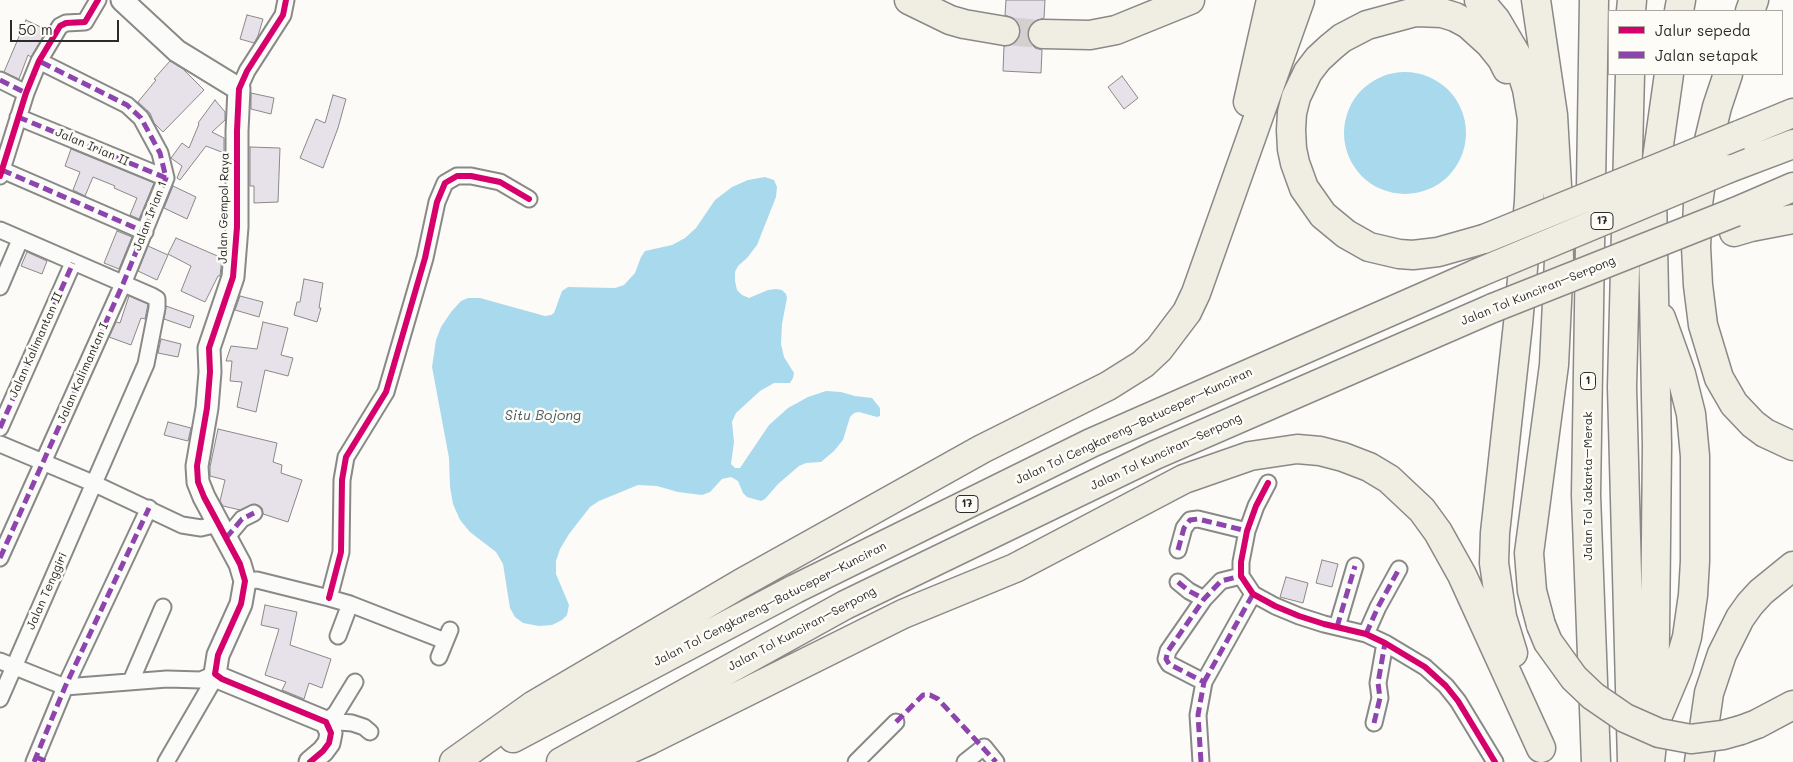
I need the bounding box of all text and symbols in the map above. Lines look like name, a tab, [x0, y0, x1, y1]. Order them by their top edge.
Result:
scale bar	[12, 10, 121, 42]
legend	[1608, 10, 1783, 75]
text: 50 m	[18, 19, 53, 39]
text: Jalur sepeda	[1655, 20, 1751, 40]
text: Jalan setapak	[1655, 45, 1758, 65]
street label: Jalan Irian II	[53, 125, 131, 169]
street label: Jalan Gempol Raya	[216, 152, 232, 264]
street label: Jalan Irian 1	[130, 179, 170, 253]
road number: 17	[1591, 212, 1613, 230]
street label: Jalan Tol Kunciran–Serpong	[1459, 253, 1617, 329]
street label: Jalan Kalimantan II	[6, 290, 66, 400]
street label: Jalan Kalimantan I	[54, 320, 112, 426]
street label: Jalan Tol Cengkareng–Batuceper–Kunciran	[1013, 365, 1255, 487]
road number: 1	[1580, 372, 1596, 390]
water label: Situ Bojong	[505, 408, 581, 424]
street label: Jalan Tol Kunciran–Serpong	[1088, 411, 1244, 493]
street label: Jalan Tol Jakarta–Merak	[1581, 411, 1595, 561]
road number: 17	[956, 496, 978, 512]
street label: Jalan Tol Cengkareng–Batuceper–Kunciran	[651, 539, 889, 669]
street label: Jalan Tenggiri	[24, 550, 70, 632]
street label: Jalan Tol Kunciran–Serpong	[726, 584, 878, 674]

